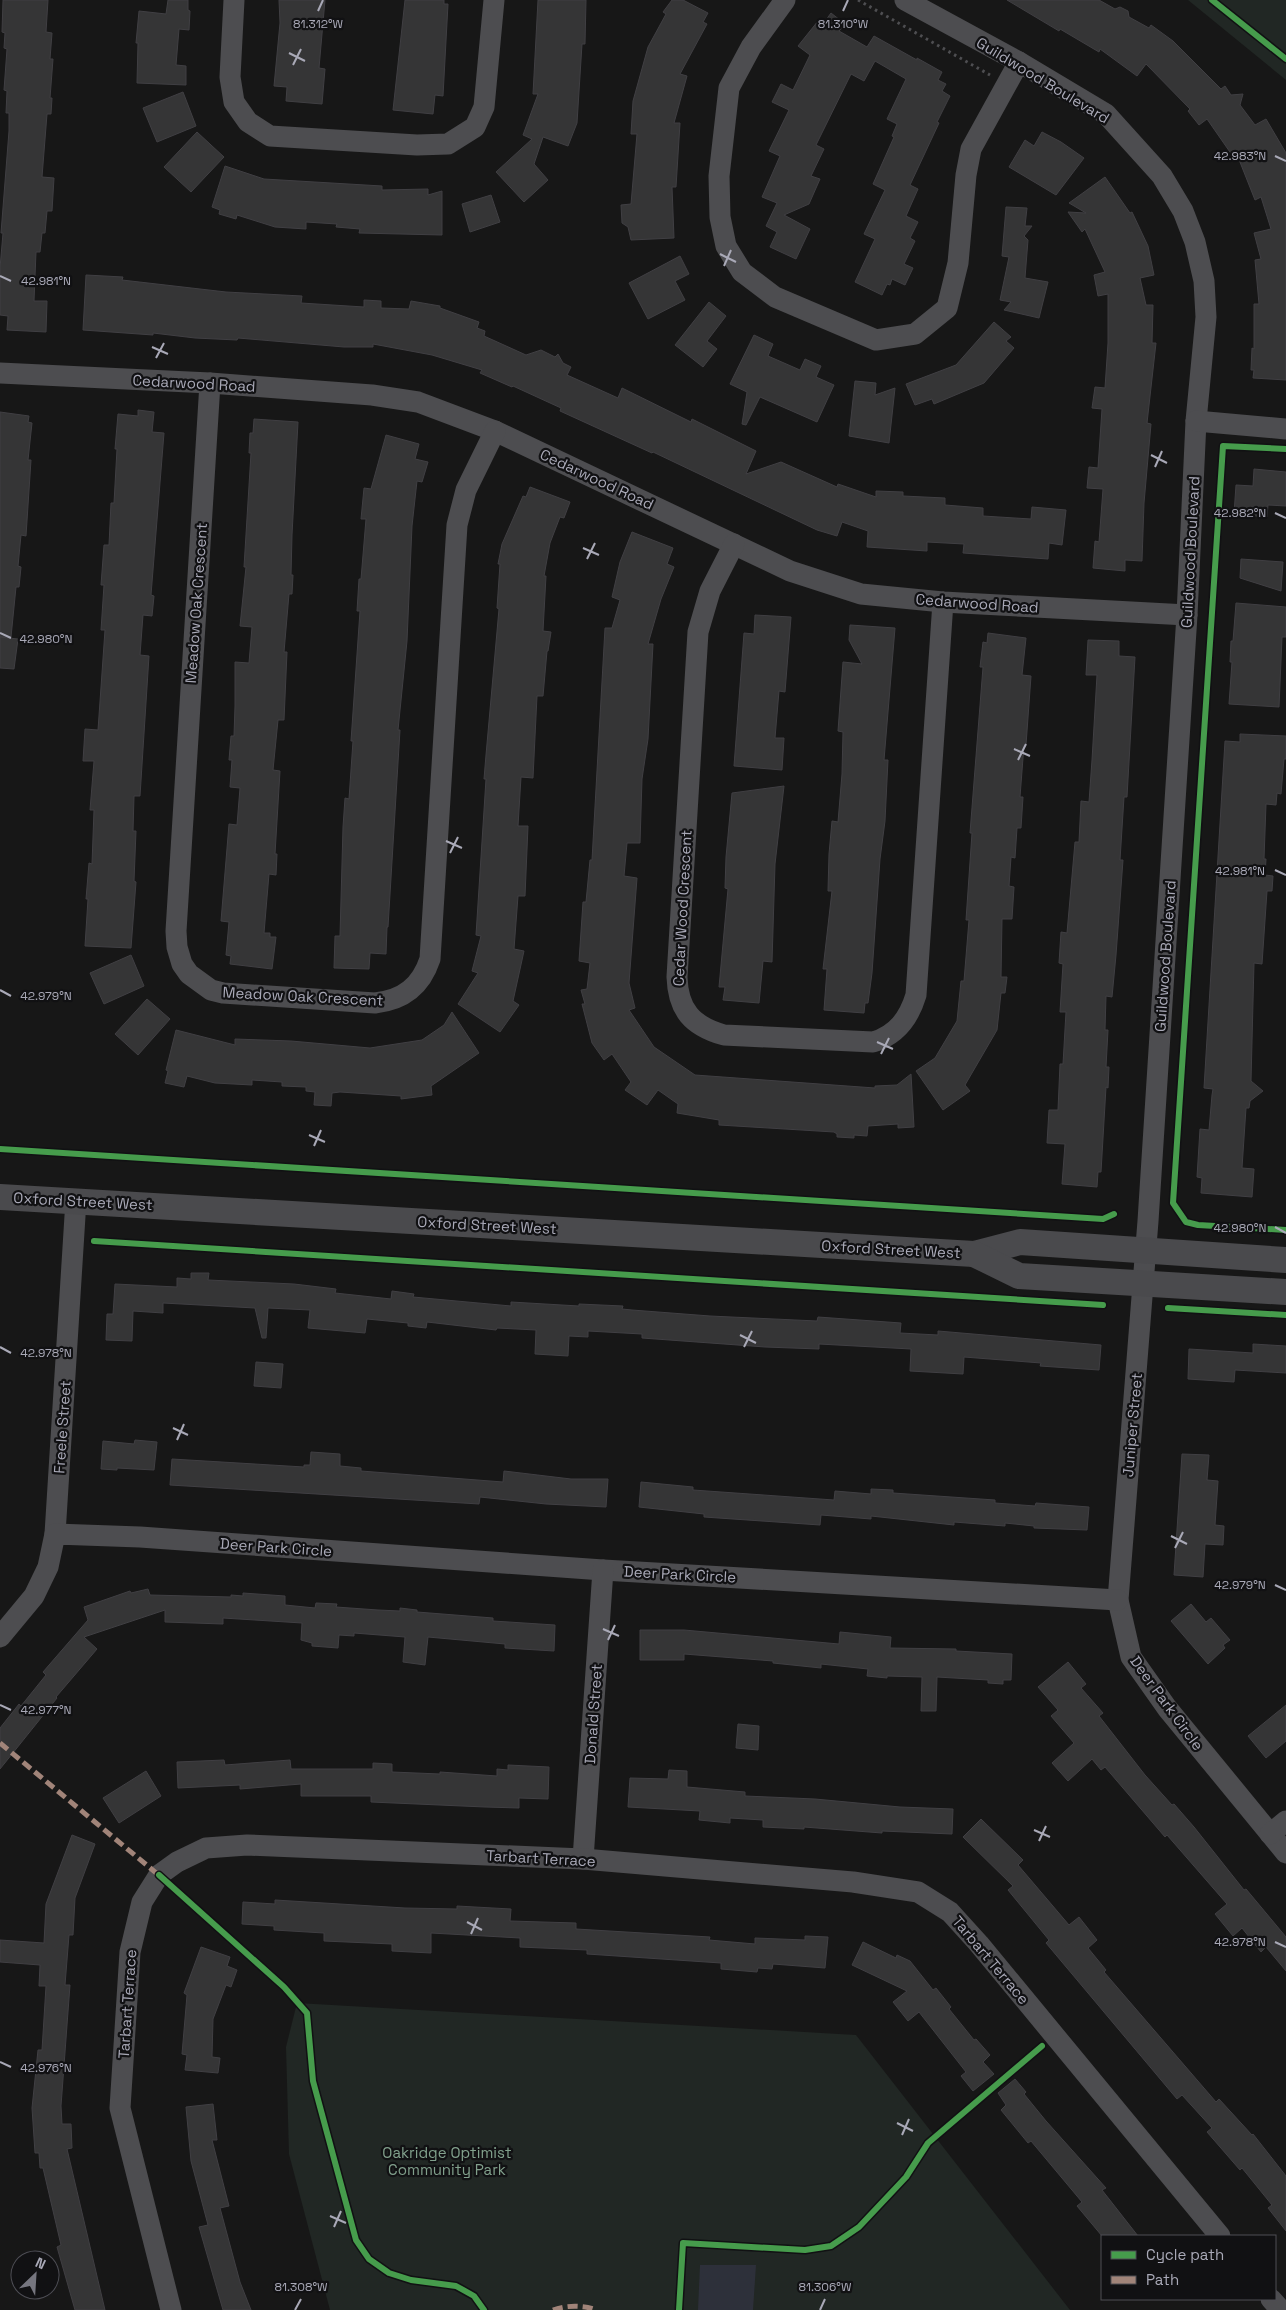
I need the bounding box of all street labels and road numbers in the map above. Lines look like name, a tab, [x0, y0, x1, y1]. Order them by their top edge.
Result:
street label: Guildwood Boulevard	[973, 33, 1113, 127]
street label: Cedarwood Road	[132, 370, 256, 396]
street label: Cedarwood Road	[537, 444, 657, 514]
street label: Guildwood Boulevard	[1177, 476, 1203, 628]
street label: Meadow Oak Crescent	[181, 522, 211, 684]
street label: Cedarwood Road	[915, 589, 1039, 617]
street label: Cedar Wood Crescent	[668, 829, 696, 987]
street label: Guildwood Boulevard	[1150, 879, 1180, 1033]
street label: Meadow Oak Crescent	[222, 982, 384, 1010]
street label: Oxford Street West	[13, 1188, 153, 1214]
street label: Oxford Street West	[417, 1212, 557, 1238]
street label: Oxford Street West	[821, 1236, 961, 1262]
street label: Juniper Street	[1118, 1372, 1146, 1478]
street label: Freele Street	[49, 1380, 75, 1474]
street label: Deer Park Circle	[219, 1534, 333, 1560]
street label: Deer Park Circle	[623, 1562, 737, 1586]
street label: Deer Park Circle	[1126, 1652, 1208, 1754]
street label: Donald Street	[580, 1663, 606, 1765]
street label: Tarbart Terrace	[486, 1846, 596, 1870]
street label: Tarbart Terrace	[948, 1912, 1034, 2008]
street label: Tarbart Terrace	[114, 1949, 140, 2059]

